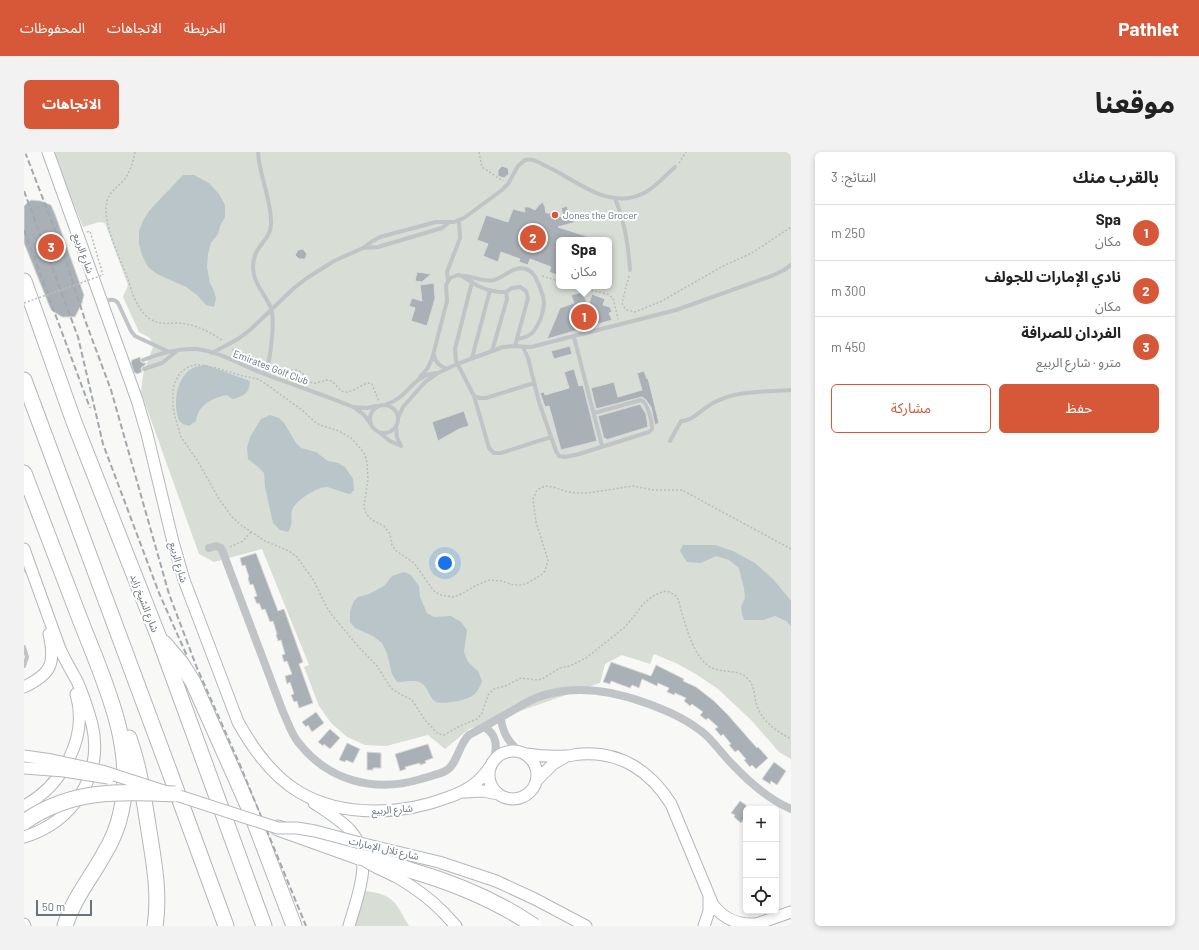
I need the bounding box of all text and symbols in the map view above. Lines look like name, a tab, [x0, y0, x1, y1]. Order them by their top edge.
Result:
text: Pathlet	[1118, 17, 1179, 40]
text: المحفوظات	[20, 19, 85, 36]
text: الاتجاهات	[107, 19, 162, 36]
text: الخريطة	[184, 19, 226, 36]
button: الاتجاهات	[24, 80, 119, 129]
text: موقعنا	[1095, 85, 1175, 119]
text: بالقرب منك	[1073, 166, 1159, 186]
text: النتائج: 3	[831, 169, 876, 185]
place label: Jones the Grocer	[563, 209, 638, 221]
marker: Jones the Grocer	[550, 210, 560, 220]
text: Spa	[1096, 210, 1121, 228]
pin: 2	[520, 223, 546, 253]
text: 250 m	[831, 225, 865, 241]
text: 1	[1144, 225, 1148, 241]
street label: شارع الربيع	[69, 231, 97, 276]
pin: 3	[38, 232, 64, 262]
text: مكان	[1095, 233, 1121, 249]
popup	[556, 237, 612, 289]
text: Spa	[571, 240, 596, 258]
text: مكان	[571, 263, 597, 279]
text: نادي الإمارات للجولف	[985, 267, 1121, 285]
text: 300 m	[831, 283, 866, 299]
text: 2	[1142, 283, 1150, 299]
text: مكان	[1095, 298, 1121, 314]
pin: 1	[571, 302, 597, 332]
text: الفردان للصرافة	[1021, 323, 1121, 341]
text: 450 m	[831, 339, 866, 355]
text: 3	[1142, 339, 1150, 355]
street label: Emirates Golf Club	[232, 347, 310, 387]
text: مترو · شارع الربيع	[1036, 354, 1121, 370]
button: مشاركة	[831, 384, 991, 433]
button: حفظ	[999, 384, 1159, 433]
street label: شارع الربيع	[166, 540, 191, 584]
your location	[435, 553, 455, 573]
street label: شارع الشيخ زايد	[127, 572, 162, 635]
street label: شارع الربيع	[371, 802, 414, 818]
map controls	[743, 806, 779, 914]
button: +	[743, 806, 779, 842]
street label: شارع تلال الإمارات	[347, 834, 420, 864]
button: −	[743, 842, 779, 878]
button: locate	[743, 878, 779, 914]
scale bar	[36, 898, 92, 917]
text: 50 m	[42, 900, 65, 913]

